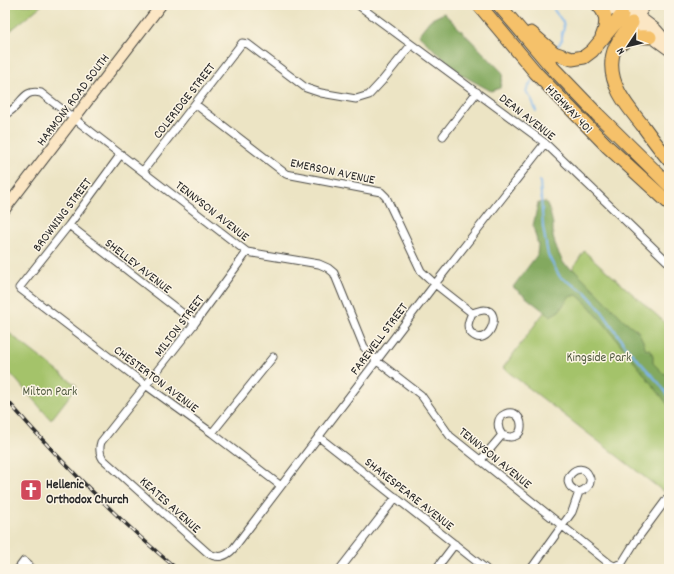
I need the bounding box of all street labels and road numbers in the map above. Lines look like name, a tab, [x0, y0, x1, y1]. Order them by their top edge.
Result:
street label: HARMONY ROAD SOUTH	[33, 50, 115, 151]
street label: COLERIDGE STREET	[149, 59, 221, 144]
street label: HIGHWAY 401	[540, 81, 596, 138]
street label: DEAN AVENUE	[494, 90, 559, 146]
street label: EMERSON AVENUE	[288, 154, 377, 191]
street label: BROWNING STREET	[29, 175, 97, 256]
street label: TENNYSON AVENUE	[170, 177, 253, 247]
street label: SHELLEY AVENUE	[100, 235, 175, 299]
street label: MILTON STREET	[150, 292, 210, 361]
street label: FAREWELL STREET	[346, 299, 414, 380]
street label: CHESTERTON AVENUE	[109, 342, 202, 418]
street label: TENNYSON AVENUE	[454, 424, 535, 494]
street label: SHAKESPEARE AVENUE	[360, 454, 457, 536]
street label: KEATES AVENUE	[134, 473, 204, 539]

